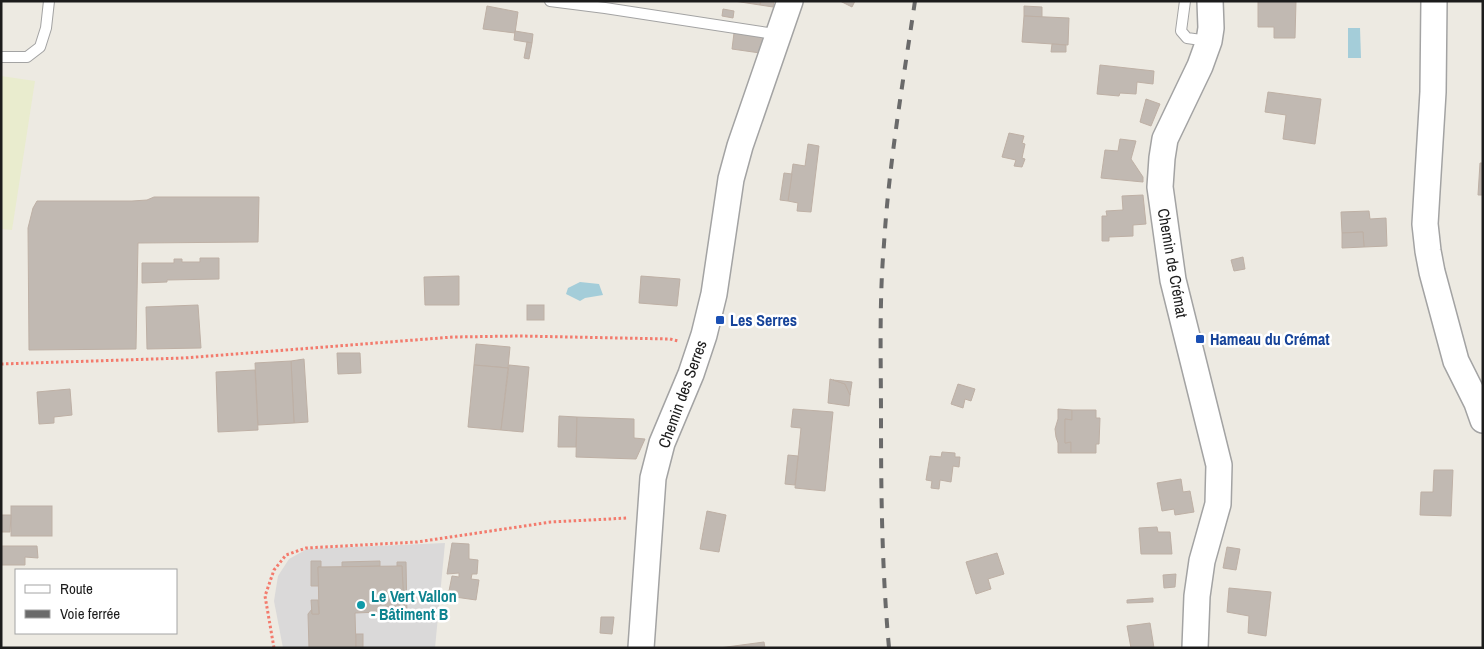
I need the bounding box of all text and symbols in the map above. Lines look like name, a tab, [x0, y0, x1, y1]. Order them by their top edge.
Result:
street label: Chemin de Crémat	[1153, 207, 1194, 320]
place label: Les Serres	[730, 309, 797, 331]
marker: Les Serres	[714, 314, 726, 326]
place label: Hameau du Crémat	[1210, 328, 1330, 350]
marker: Hameau du Crémat	[1194, 333, 1206, 345]
street label: Chemin des Serres	[652, 337, 712, 451]
legend	[15, 569, 178, 634]
text: Route	[60, 578, 93, 599]
place label: Le Vert Vallon - Bâtiment B	[371, 585, 457, 625]
marker: Le Vert Vallon - Bâtiment B	[355, 599, 367, 611]
text: Voie ferrée	[60, 603, 120, 624]

